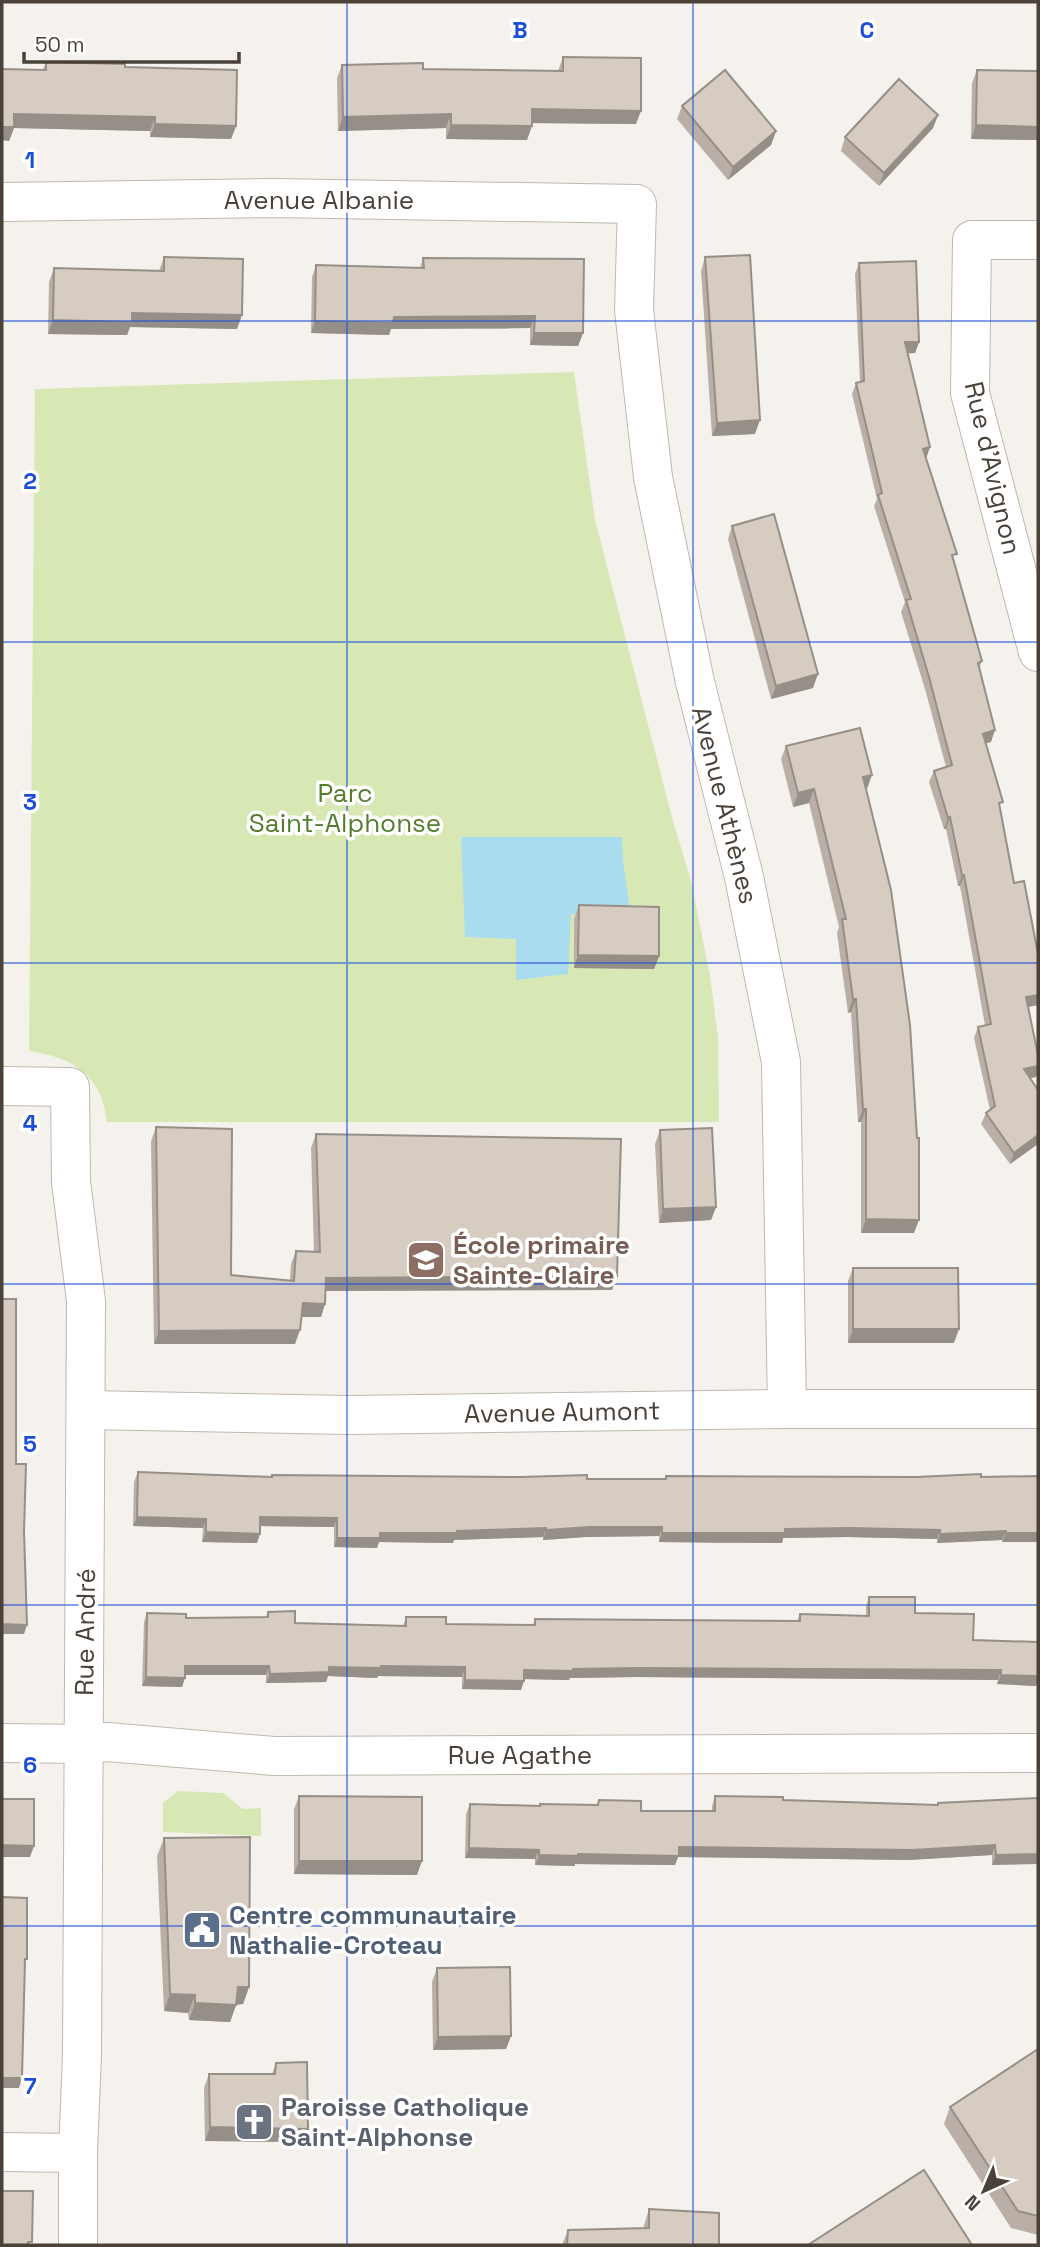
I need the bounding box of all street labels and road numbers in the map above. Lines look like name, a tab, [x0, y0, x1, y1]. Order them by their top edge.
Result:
street label: Avenue Albanie	[224, 183, 414, 217]
street label: Rue d'Avignon	[957, 378, 1029, 558]
street label: Avenue Athènes	[684, 703, 766, 907]
street label: Avenue Aumont	[464, 1393, 660, 1431]
street label: Rue André	[67, 1568, 103, 1696]
street label: Rue Agathe	[448, 1738, 592, 1772]

